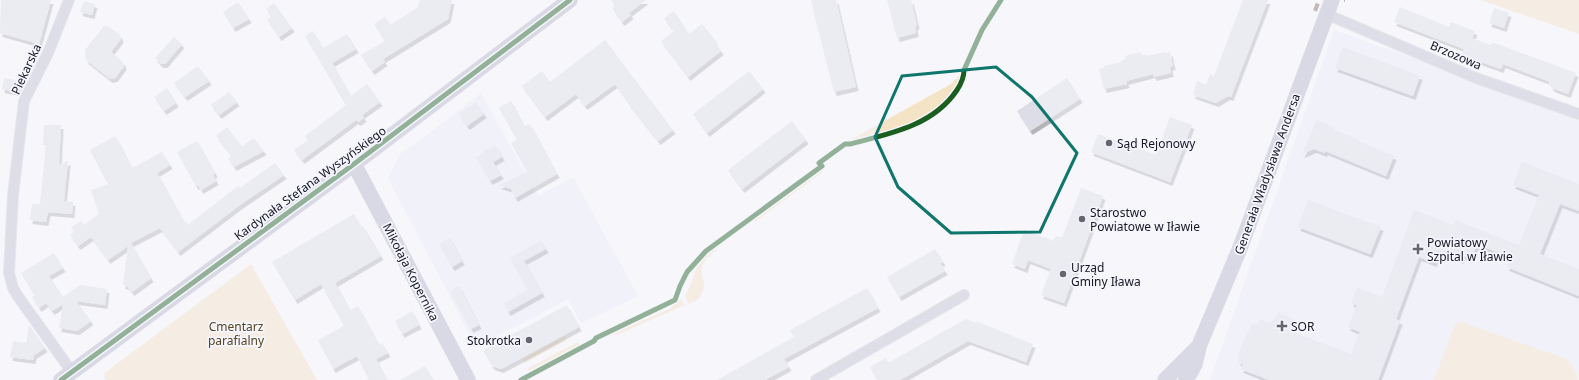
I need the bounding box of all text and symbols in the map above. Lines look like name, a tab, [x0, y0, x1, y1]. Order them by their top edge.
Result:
street label: Brzozowa	[1428, 37, 1484, 73]
street label: Piekarska	[7, 41, 45, 97]
street label: Generała Władysława Andersa	[1230, 91, 1304, 257]
street label: Kardynała Stefana Wyszyńskiego	[231, 122, 389, 244]
place label: Sąd Rejonowy	[1117, 135, 1196, 152]
marker: Sąd Rejonowy	[1104, 138, 1114, 148]
place label: Starostwo Powiatowe w Iławie	[1090, 204, 1200, 235]
marker: Starostwo Powiatowe w Iławie	[1077, 214, 1087, 224]
street label: Mikołaja Kopernika	[379, 220, 443, 324]
place label: Powiatowy Szpital w Iławie	[1427, 234, 1513, 265]
marker: Powiatowy Szpital w Iławie	[1412, 243, 1424, 255]
place label: Urząd Gminy Iława	[1071, 259, 1141, 290]
marker: Urząd Gminy Iława	[1058, 269, 1068, 279]
park label: Cmentarz parafialny	[208, 318, 265, 349]
place label: SOR	[1291, 318, 1315, 335]
marker: SOR	[1276, 320, 1288, 332]
place label: Stokrotka	[467, 332, 521, 349]
marker: Stokrotka	[524, 335, 534, 345]

